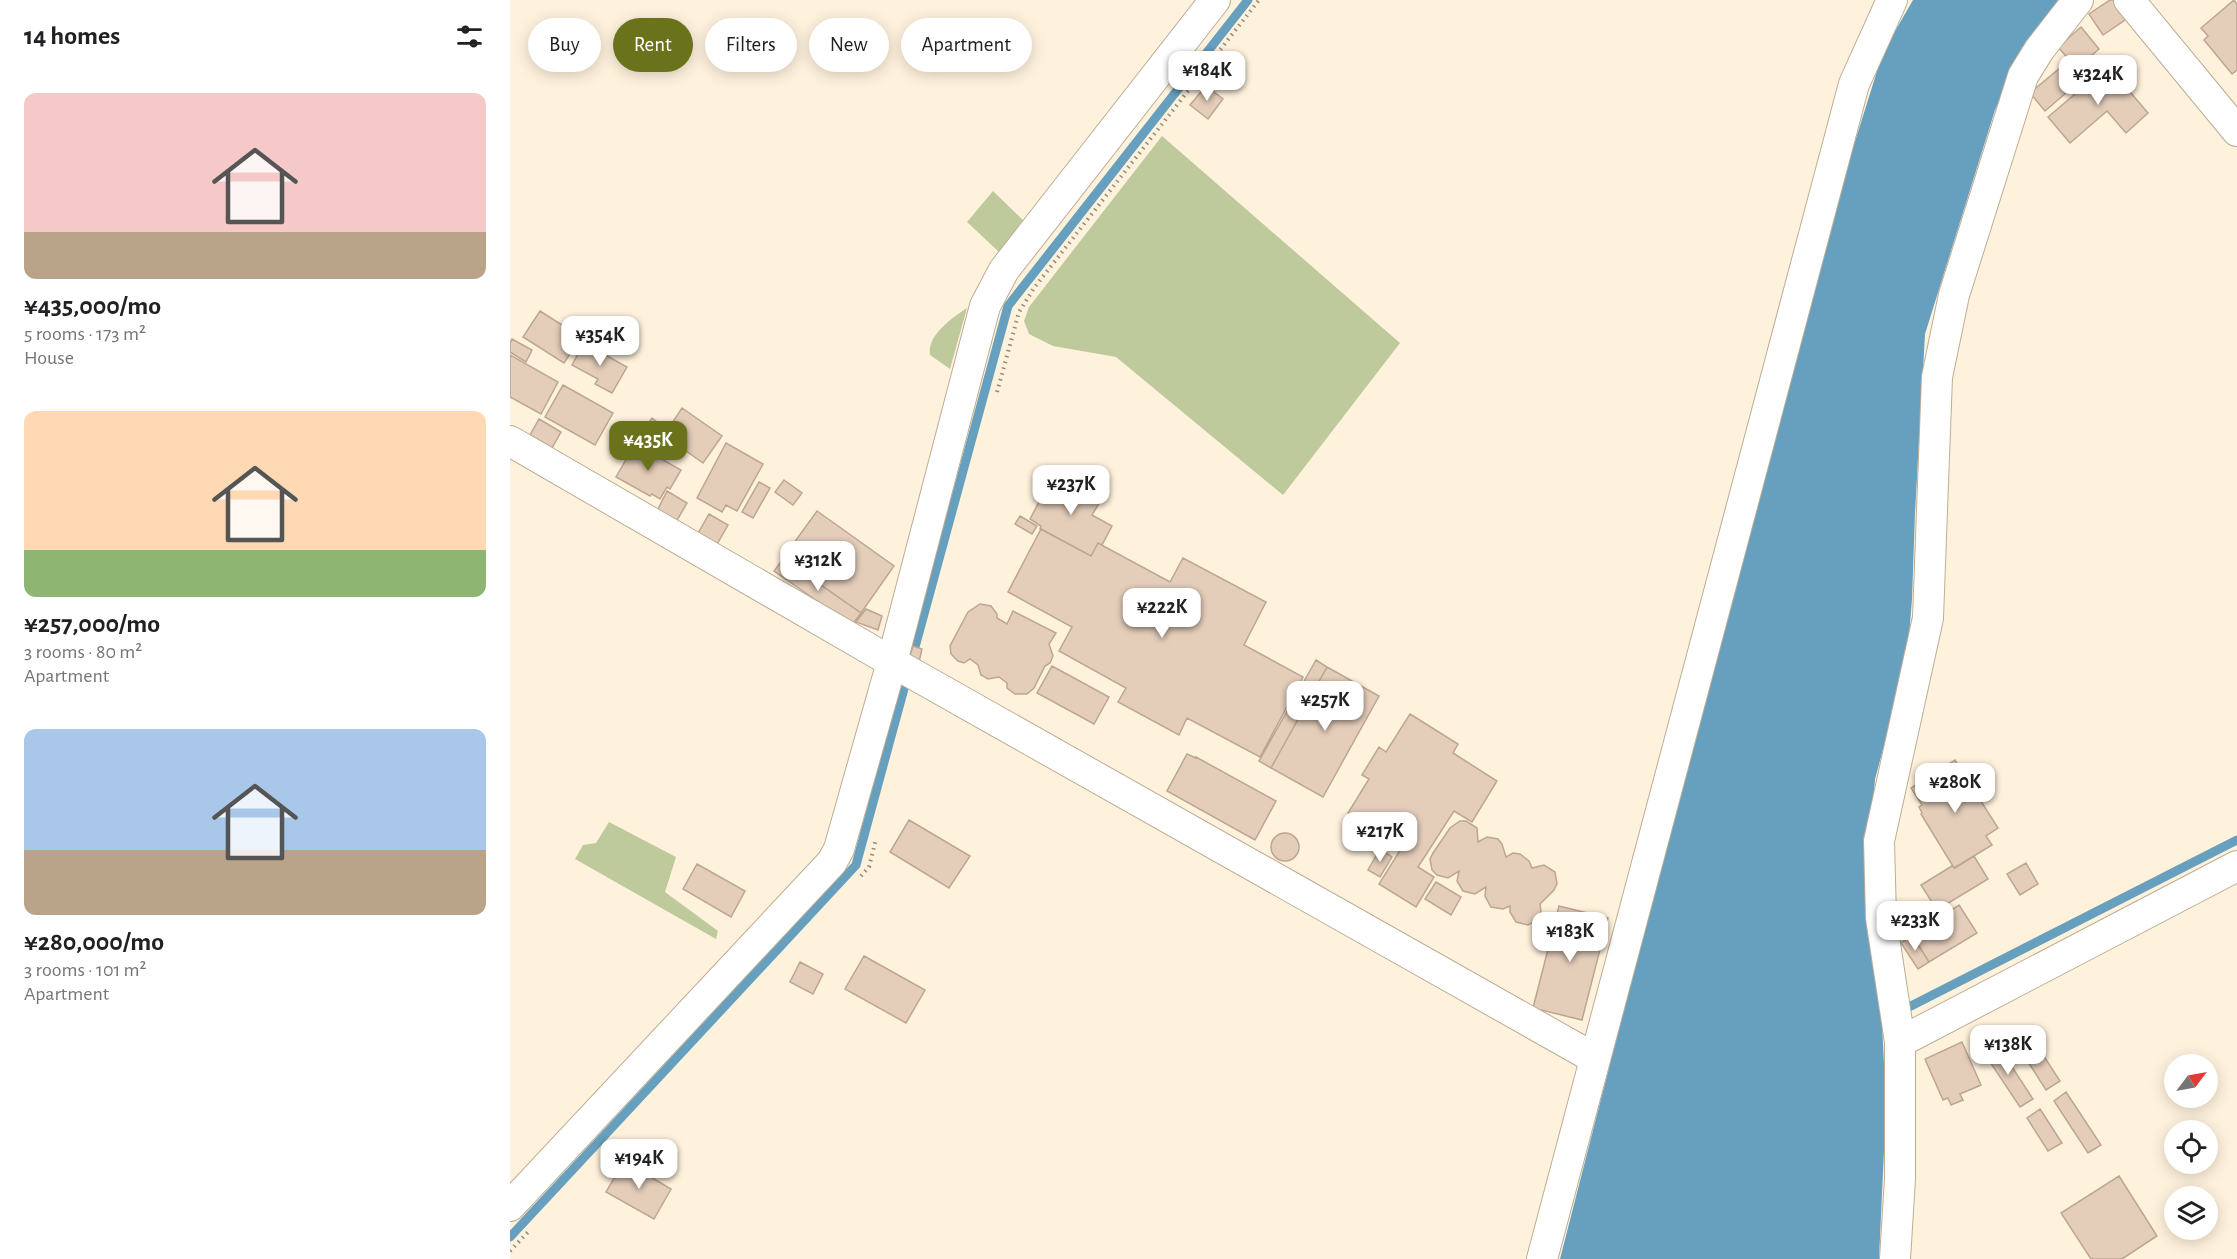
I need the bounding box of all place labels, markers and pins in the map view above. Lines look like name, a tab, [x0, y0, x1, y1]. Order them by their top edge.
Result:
pin: ¥184K	[1165, 51, 1249, 102]
pin: ¥324K	[2056, 55, 2140, 106]
pin: ¥354K	[558, 316, 642, 367]
pin: ¥435K	[606, 421, 690, 472]
pin: ¥237K	[1029, 465, 1113, 516]
pin: ¥312K	[776, 541, 860, 592]
pin: ¥222K	[1120, 588, 1204, 639]
pin: ¥257K	[1283, 681, 1367, 732]
pin: ¥280K	[1913, 763, 1997, 814]
pin: ¥217K	[1338, 812, 1422, 863]
pin: ¥233K	[1873, 901, 1957, 952]
pin: ¥183K	[1528, 912, 1612, 963]
pin: ¥138K	[1966, 1025, 2050, 1076]
pin: ¥194K	[597, 1139, 681, 1190]

